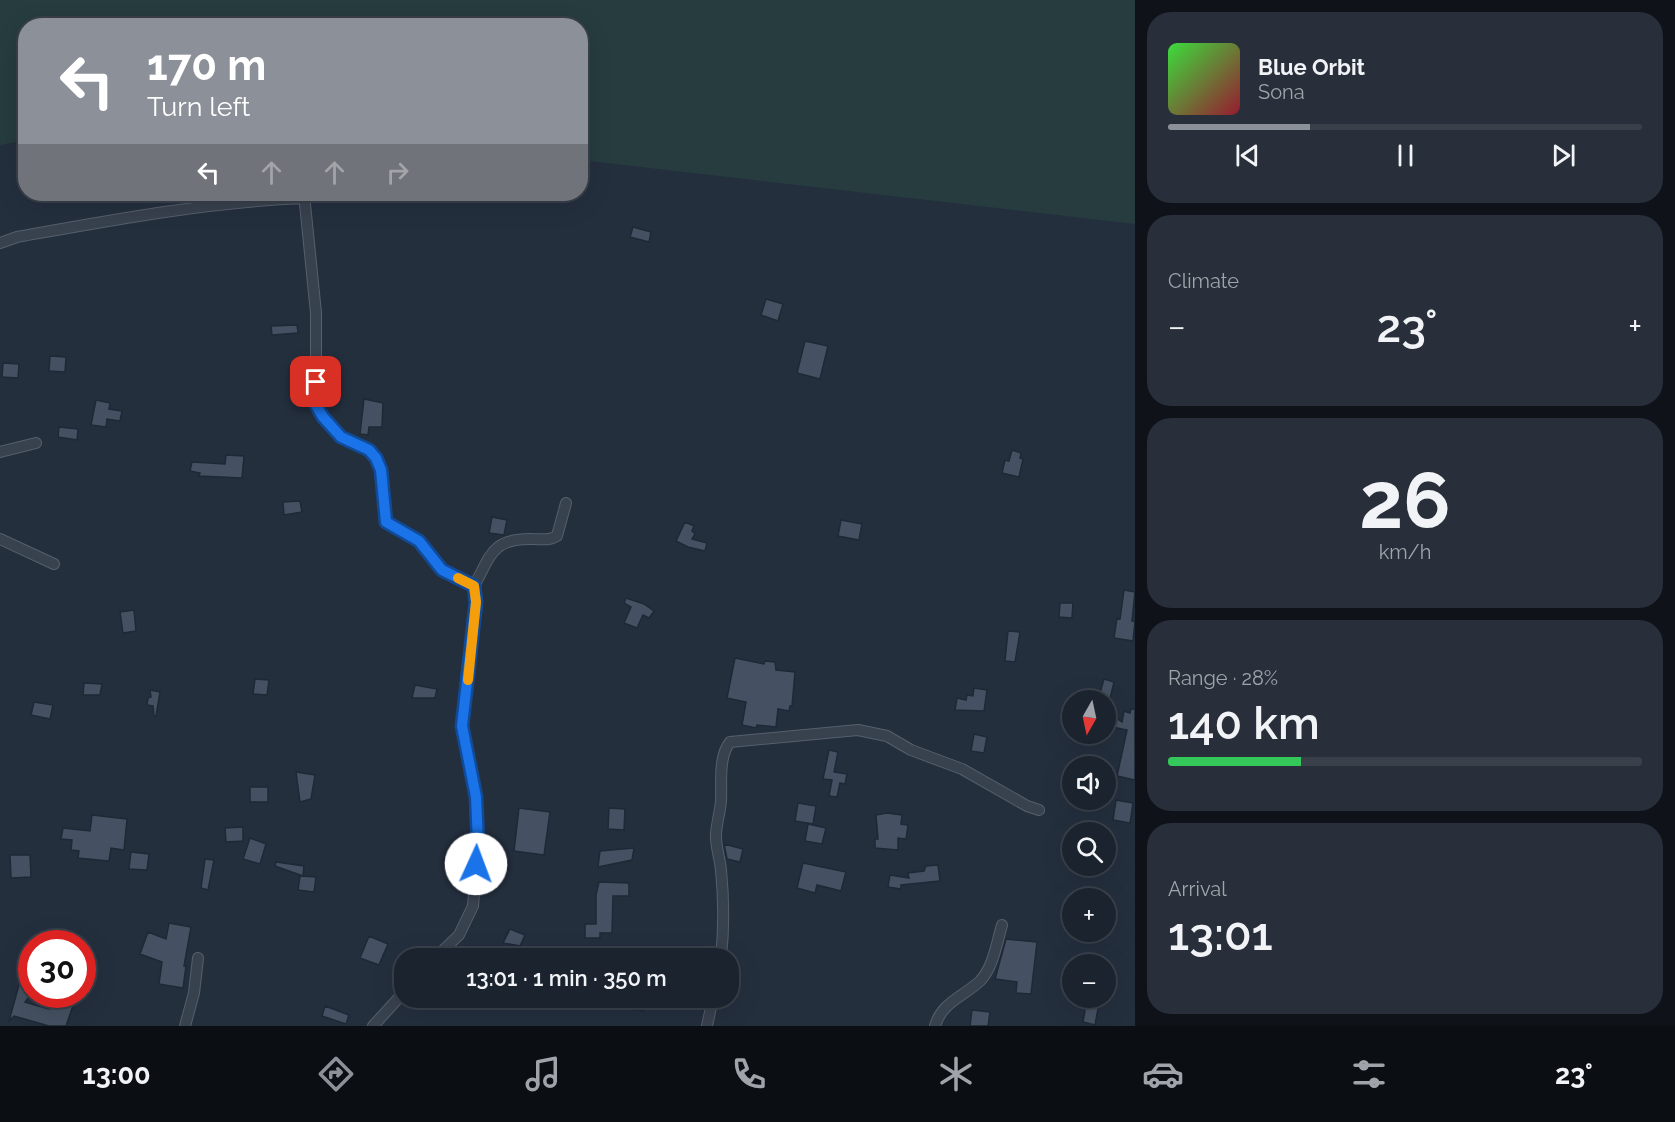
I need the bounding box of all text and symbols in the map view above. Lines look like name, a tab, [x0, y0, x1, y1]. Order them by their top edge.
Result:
text: 170 m	[147, 41, 266, 90]
icon: left	[48, 42, 126, 120]
text: Blue Orbit	[1258, 54, 1365, 80]
text: Sona	[1258, 80, 1305, 104]
text: Turn left	[147, 91, 250, 122]
icon: previous	[1231, 139, 1264, 172]
icon: pause	[1389, 139, 1422, 172]
icon: next	[1547, 139, 1580, 172]
icon: left	[192, 156, 225, 189]
icon: ahead	[255, 156, 288, 189]
icon: ahead	[318, 156, 351, 189]
icon: right	[381, 156, 414, 189]
text: Climate	[1168, 269, 1239, 293]
text: 23°	[1377, 300, 1438, 353]
text: −	[1168, 307, 1186, 346]
text: +	[1628, 307, 1642, 346]
pin	[290, 356, 341, 407]
icon: arrive	[299, 365, 332, 398]
text: 26	[1359, 455, 1451, 546]
text: km/h	[1379, 540, 1431, 564]
text: Range · 28%	[1168, 666, 1278, 690]
north arrow	[1062, 690, 1116, 744]
map controls	[1062, 690, 1116, 1008]
text: 140 km	[1168, 697, 1320, 750]
button: sound	[1062, 756, 1116, 810]
button: search	[1062, 822, 1116, 876]
position arrow	[444, 832, 508, 896]
text: Arrival	[1168, 877, 1227, 901]
button: +	[1062, 888, 1116, 942]
text: 13:01	[1168, 908, 1273, 961]
speed limit sign: 30	[18, 930, 96, 1008]
button: −	[1062, 954, 1116, 1008]
text: 13:01 · 1 min · 350 m	[466, 965, 667, 991]
icon: directions	[315, 1053, 357, 1095]
icon: music	[522, 1053, 564, 1095]
icon: phone	[728, 1053, 770, 1095]
icon: climate	[935, 1053, 977, 1095]
icon: car	[1142, 1053, 1184, 1095]
icon: filters	[1348, 1053, 1390, 1095]
text: 13:00	[82, 1059, 151, 1090]
text: 23°	[1555, 1059, 1593, 1090]

